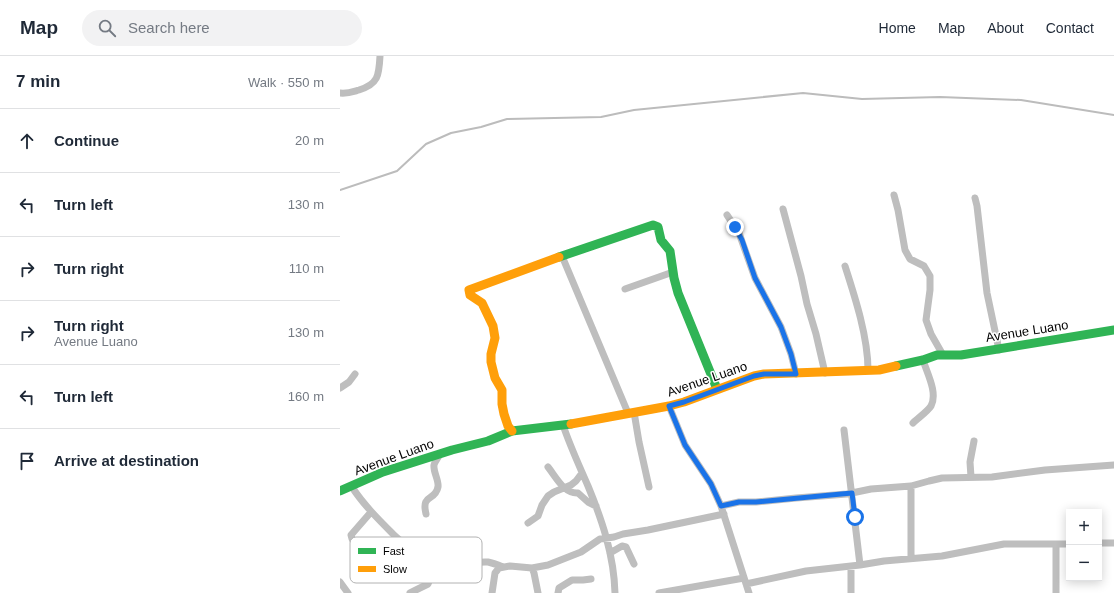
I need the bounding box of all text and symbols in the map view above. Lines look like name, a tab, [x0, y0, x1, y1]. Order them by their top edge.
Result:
search box	[82, 10, 362, 46]
text: Map	[20, 17, 58, 38]
icon: search	[96, 17, 118, 39]
text: Search here	[128, 19, 210, 36]
text: Home	[879, 20, 916, 36]
text: Map	[938, 20, 965, 36]
text: About	[987, 20, 1024, 36]
text: Contact	[1046, 20, 1094, 36]
text: 7 min	[16, 72, 60, 91]
text: Walk · 550 m	[248, 75, 324, 90]
icon: ahead	[16, 130, 38, 152]
text: Continue	[54, 132, 119, 149]
text: 20 m	[295, 133, 324, 148]
icon: left	[16, 194, 38, 216]
text: Turn left	[54, 196, 113, 213]
text: 130 m	[288, 197, 324, 212]
route end	[726, 218, 744, 236]
icon: right	[16, 258, 38, 280]
text: Turn right	[54, 260, 124, 277]
text: 110 m	[289, 261, 324, 276]
text: Turn right	[54, 317, 124, 334]
street label: Avenue Luano	[985, 317, 1069, 345]
icon: right	[16, 322, 38, 344]
text: 130 m	[288, 325, 324, 340]
text: Avenue Luano	[54, 334, 138, 349]
street label: Avenue Luano	[665, 358, 749, 400]
icon: left	[16, 386, 38, 408]
text: Turn left	[54, 388, 113, 405]
text: 160 m	[288, 389, 324, 404]
street label: Avenue Luano	[352, 436, 436, 478]
icon: arrive	[16, 450, 38, 472]
text: Arrive at destination	[54, 452, 199, 469]
route start	[846, 508, 864, 526]
map controls	[1066, 509, 1102, 581]
button: +	[1066, 509, 1102, 545]
legend	[350, 537, 482, 583]
text: Fast	[383, 545, 404, 557]
button: −	[1066, 545, 1102, 581]
text: Slow	[383, 563, 407, 575]

